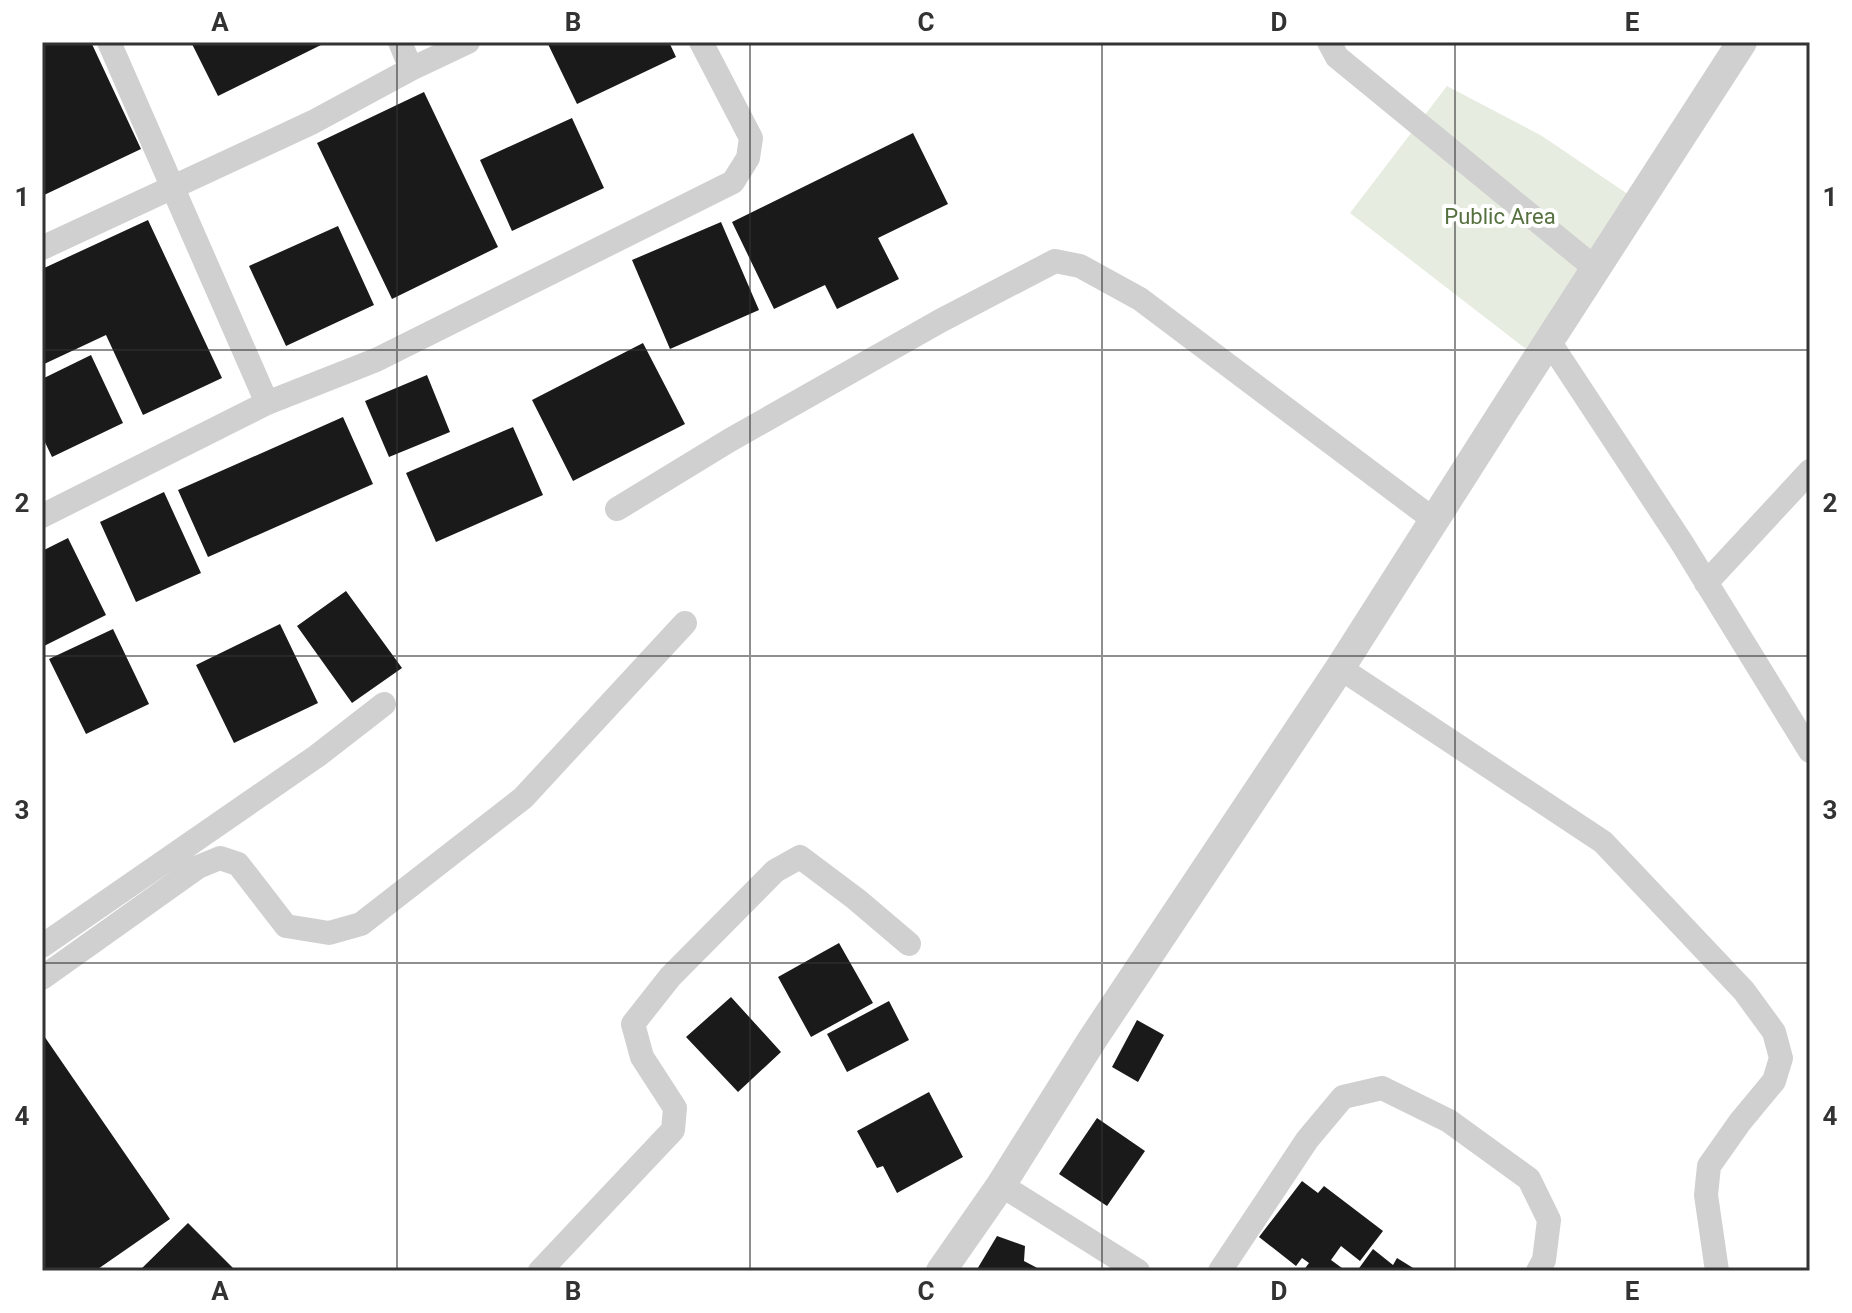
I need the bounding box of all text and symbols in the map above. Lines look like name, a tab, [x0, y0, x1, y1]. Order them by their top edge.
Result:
text: A	[211, 7, 229, 37]
text: B	[565, 7, 581, 37]
text: C	[917, 7, 935, 37]
text: D	[1271, 7, 1287, 37]
text: E	[1625, 7, 1640, 37]
text: 1	[15, 182, 29, 212]
text: 1	[1823, 182, 1837, 212]
park label: Public Area	[1444, 204, 1556, 229]
text: 2	[15, 488, 29, 518]
text: 2	[1823, 488, 1837, 518]
text: 3	[15, 795, 29, 825]
text: 3	[1823, 795, 1837, 825]
text: 4	[15, 1101, 30, 1131]
text: 4	[1823, 1101, 1838, 1131]
text: A	[211, 1276, 229, 1306]
text: B	[565, 1276, 581, 1306]
text: C	[917, 1276, 935, 1306]
text: D	[1271, 1276, 1287, 1306]
text: E	[1625, 1276, 1640, 1306]

